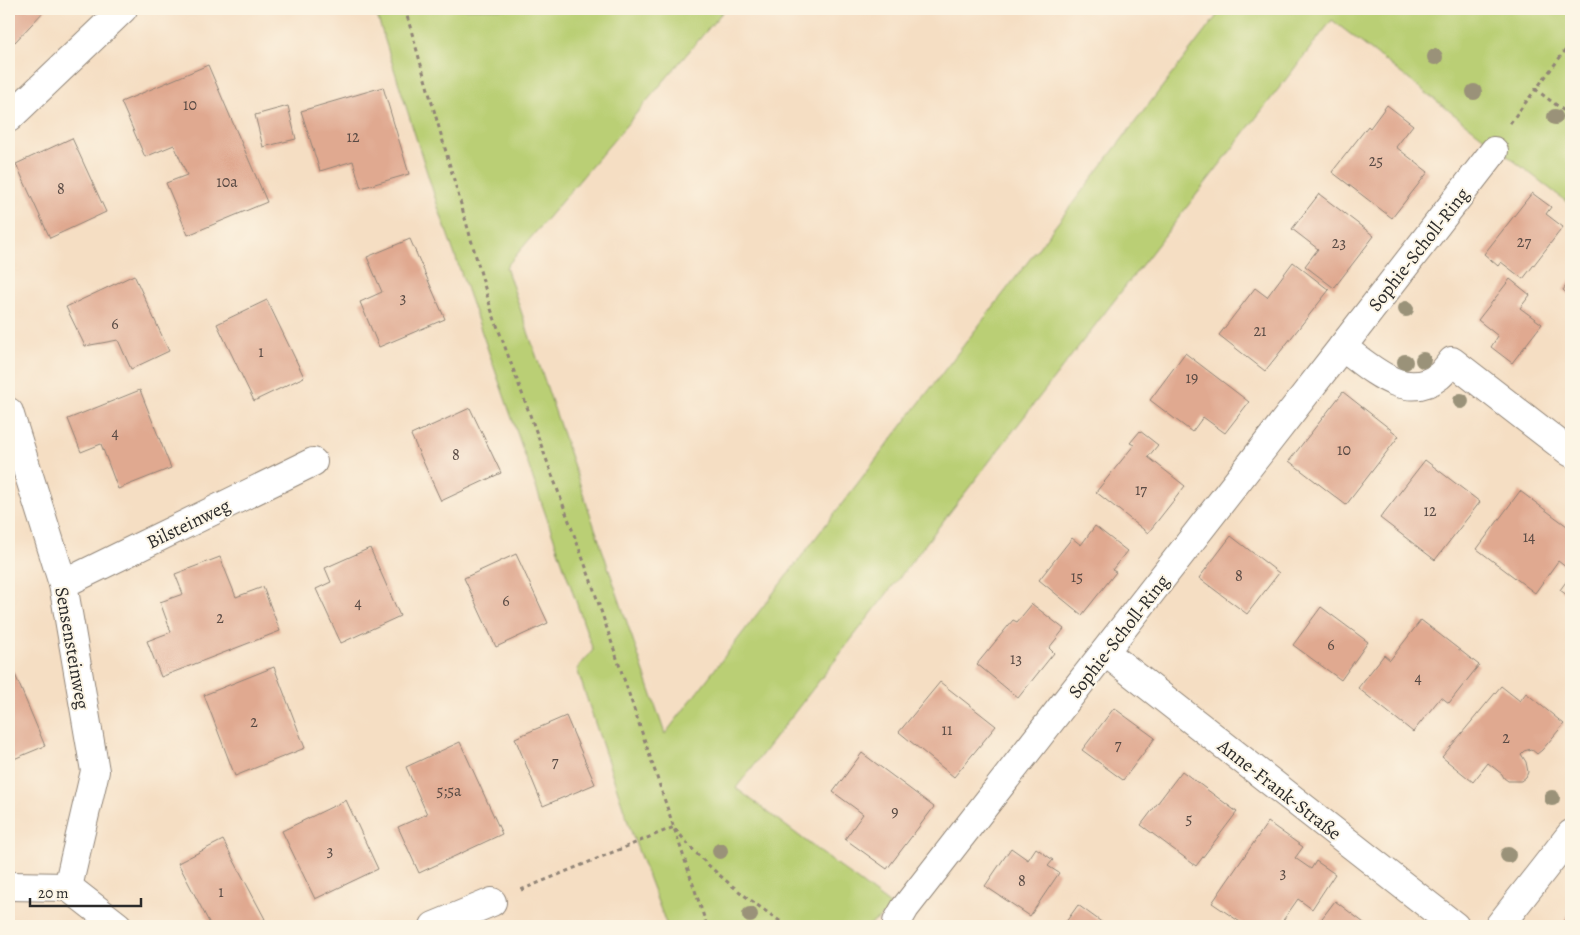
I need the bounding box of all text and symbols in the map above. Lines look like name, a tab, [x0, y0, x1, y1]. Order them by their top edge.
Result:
house number: 10	[183, 94, 197, 116]
house number: 12	[346, 126, 360, 148]
house number: 25	[1369, 150, 1383, 172]
house number: 10a	[216, 171, 238, 193]
house number: 8	[57, 178, 65, 200]
street label: Sophie-Scholl-Ring	[1362, 182, 1476, 317]
house number: 27	[1517, 231, 1531, 253]
house number: 23	[1332, 232, 1346, 254]
house number: 3	[400, 287, 406, 309]
house number: 6	[111, 313, 119, 335]
house number: 21	[1253, 320, 1267, 342]
house number: 1	[258, 341, 264, 363]
house number: 19	[1186, 367, 1198, 389]
house number: 4	[111, 422, 119, 444]
house number: 10	[1337, 439, 1351, 461]
house number: 8	[452, 444, 460, 466]
house number: 17	[1135, 479, 1147, 501]
street label: Bilsteinweg	[142, 492, 235, 555]
house number: 12	[1423, 500, 1437, 522]
house number: 14	[1523, 526, 1535, 548]
house number: 8	[1235, 565, 1243, 587]
house number: 15	[1071, 566, 1083, 588]
street label: Sophie-Scholl-Ring	[1062, 569, 1176, 704]
street label: Sensensteinweg	[48, 585, 96, 712]
house number: 6	[502, 590, 510, 612]
house number: 4	[354, 592, 362, 614]
house number: 2	[216, 607, 224, 629]
house number: 6	[1327, 634, 1335, 656]
house number: 13	[1010, 648, 1022, 670]
house number: 4	[1414, 667, 1422, 689]
house number: 2	[250, 711, 258, 733]
house number: 11	[942, 719, 953, 741]
house number: 2	[1502, 727, 1510, 749]
street label: Anne-Frank-Straße	[1211, 733, 1347, 846]
house number: 7	[1115, 734, 1122, 756]
house number: 7	[552, 751, 559, 773]
house number: 5;5a	[436, 780, 462, 802]
house number: 9	[891, 801, 899, 823]
house number: 5	[1186, 808, 1193, 830]
house number: 3	[327, 840, 333, 862]
house number: 3	[1280, 862, 1286, 884]
house number: 8	[1018, 870, 1026, 892]
scale bar	[30, 875, 141, 907]
house number: 1	[218, 881, 224, 903]
text: 20 m	[38, 883, 69, 903]

